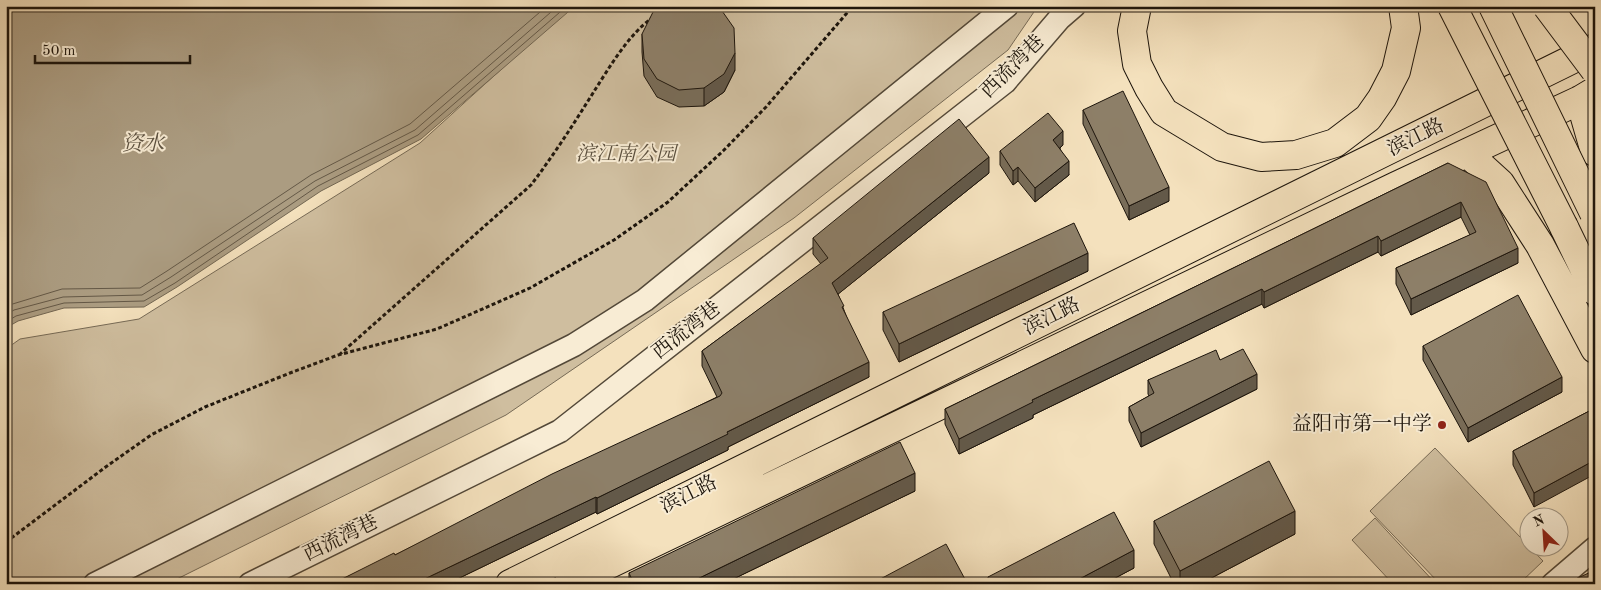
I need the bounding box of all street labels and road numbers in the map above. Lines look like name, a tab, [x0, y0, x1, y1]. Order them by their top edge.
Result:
street label: 西流湾巷	[976, 30, 1048, 102]
street label: 滨江路	[1384, 114, 1447, 160]
street label: 滨江路	[1020, 293, 1083, 339]
street label: 西流湾巷	[647, 296, 725, 364]
street label: 滨江路	[657, 471, 720, 517]
street label: 西流湾巷	[299, 510, 381, 566]

